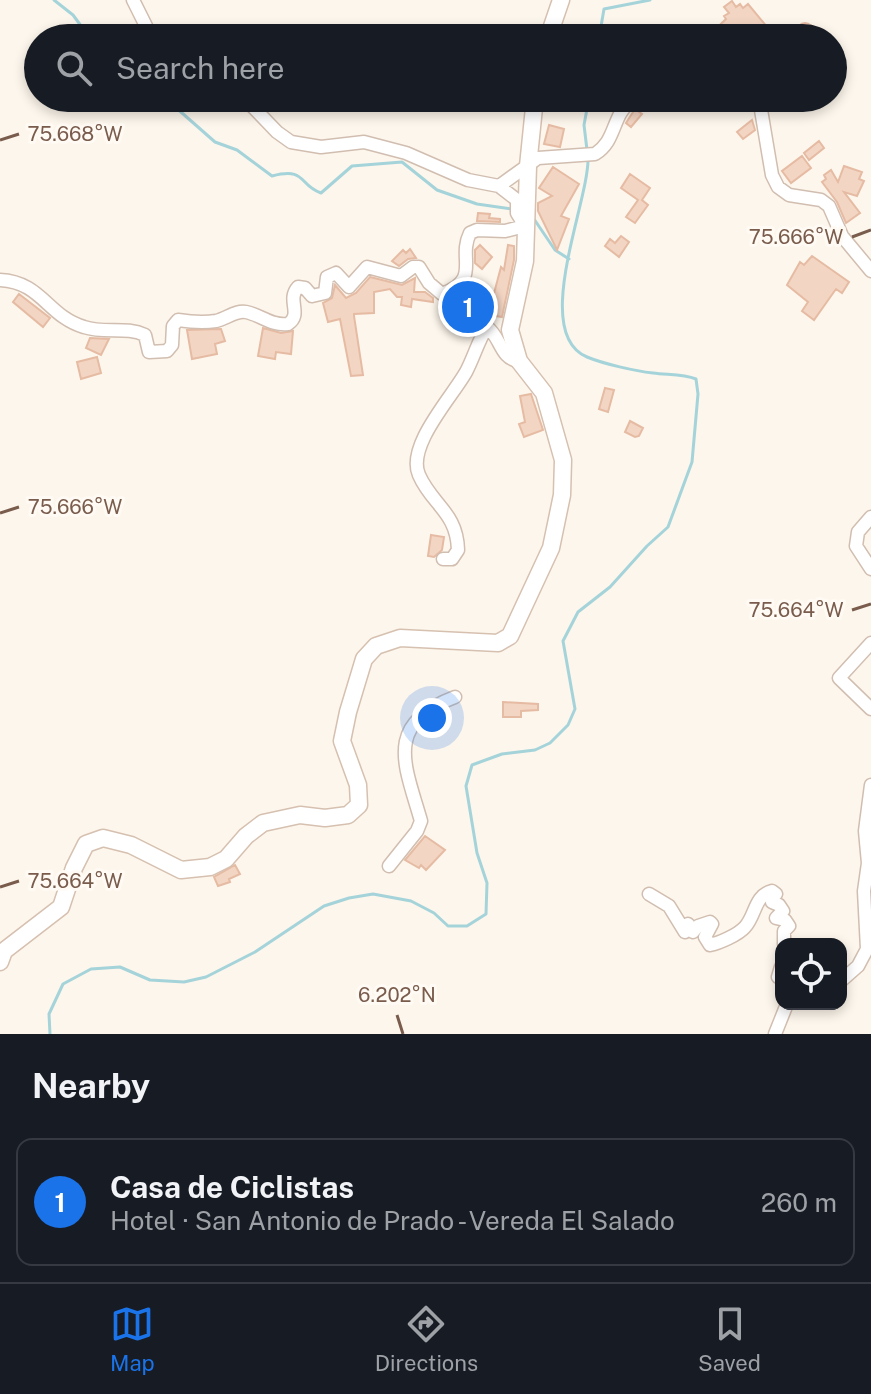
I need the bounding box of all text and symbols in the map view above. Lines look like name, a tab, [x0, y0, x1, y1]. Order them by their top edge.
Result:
search box	[24, 24, 847, 112]
icon: search	[52, 46, 96, 90]
text: Search here	[116, 50, 284, 86]
text: 75.668°W	[27, 122, 123, 146]
text: 75.666°W	[749, 225, 843, 249]
pin: 1	[442, 277, 494, 337]
text: 75.666°W	[28, 495, 122, 519]
text: 75.664°W	[749, 598, 843, 622]
your location	[412, 698, 452, 738]
text: 75.664°W	[28, 869, 122, 893]
map controls	[775, 938, 847, 1010]
button: locate	[775, 938, 847, 1010]
text: 6.202°N	[358, 983, 436, 1007]
text: Nearby	[32, 1066, 150, 1106]
text: Casa de Ciclistas	[110, 1169, 354, 1205]
text: 1	[54, 1187, 66, 1218]
text: 260 m	[761, 1187, 837, 1218]
text: Hotel · San Antonio de Prado - Vereda El Salado	[110, 1205, 675, 1236]
tab: Map	[110, 1302, 155, 1376]
tab: Directions	[375, 1302, 478, 1376]
tab: Saved	[698, 1302, 761, 1376]

